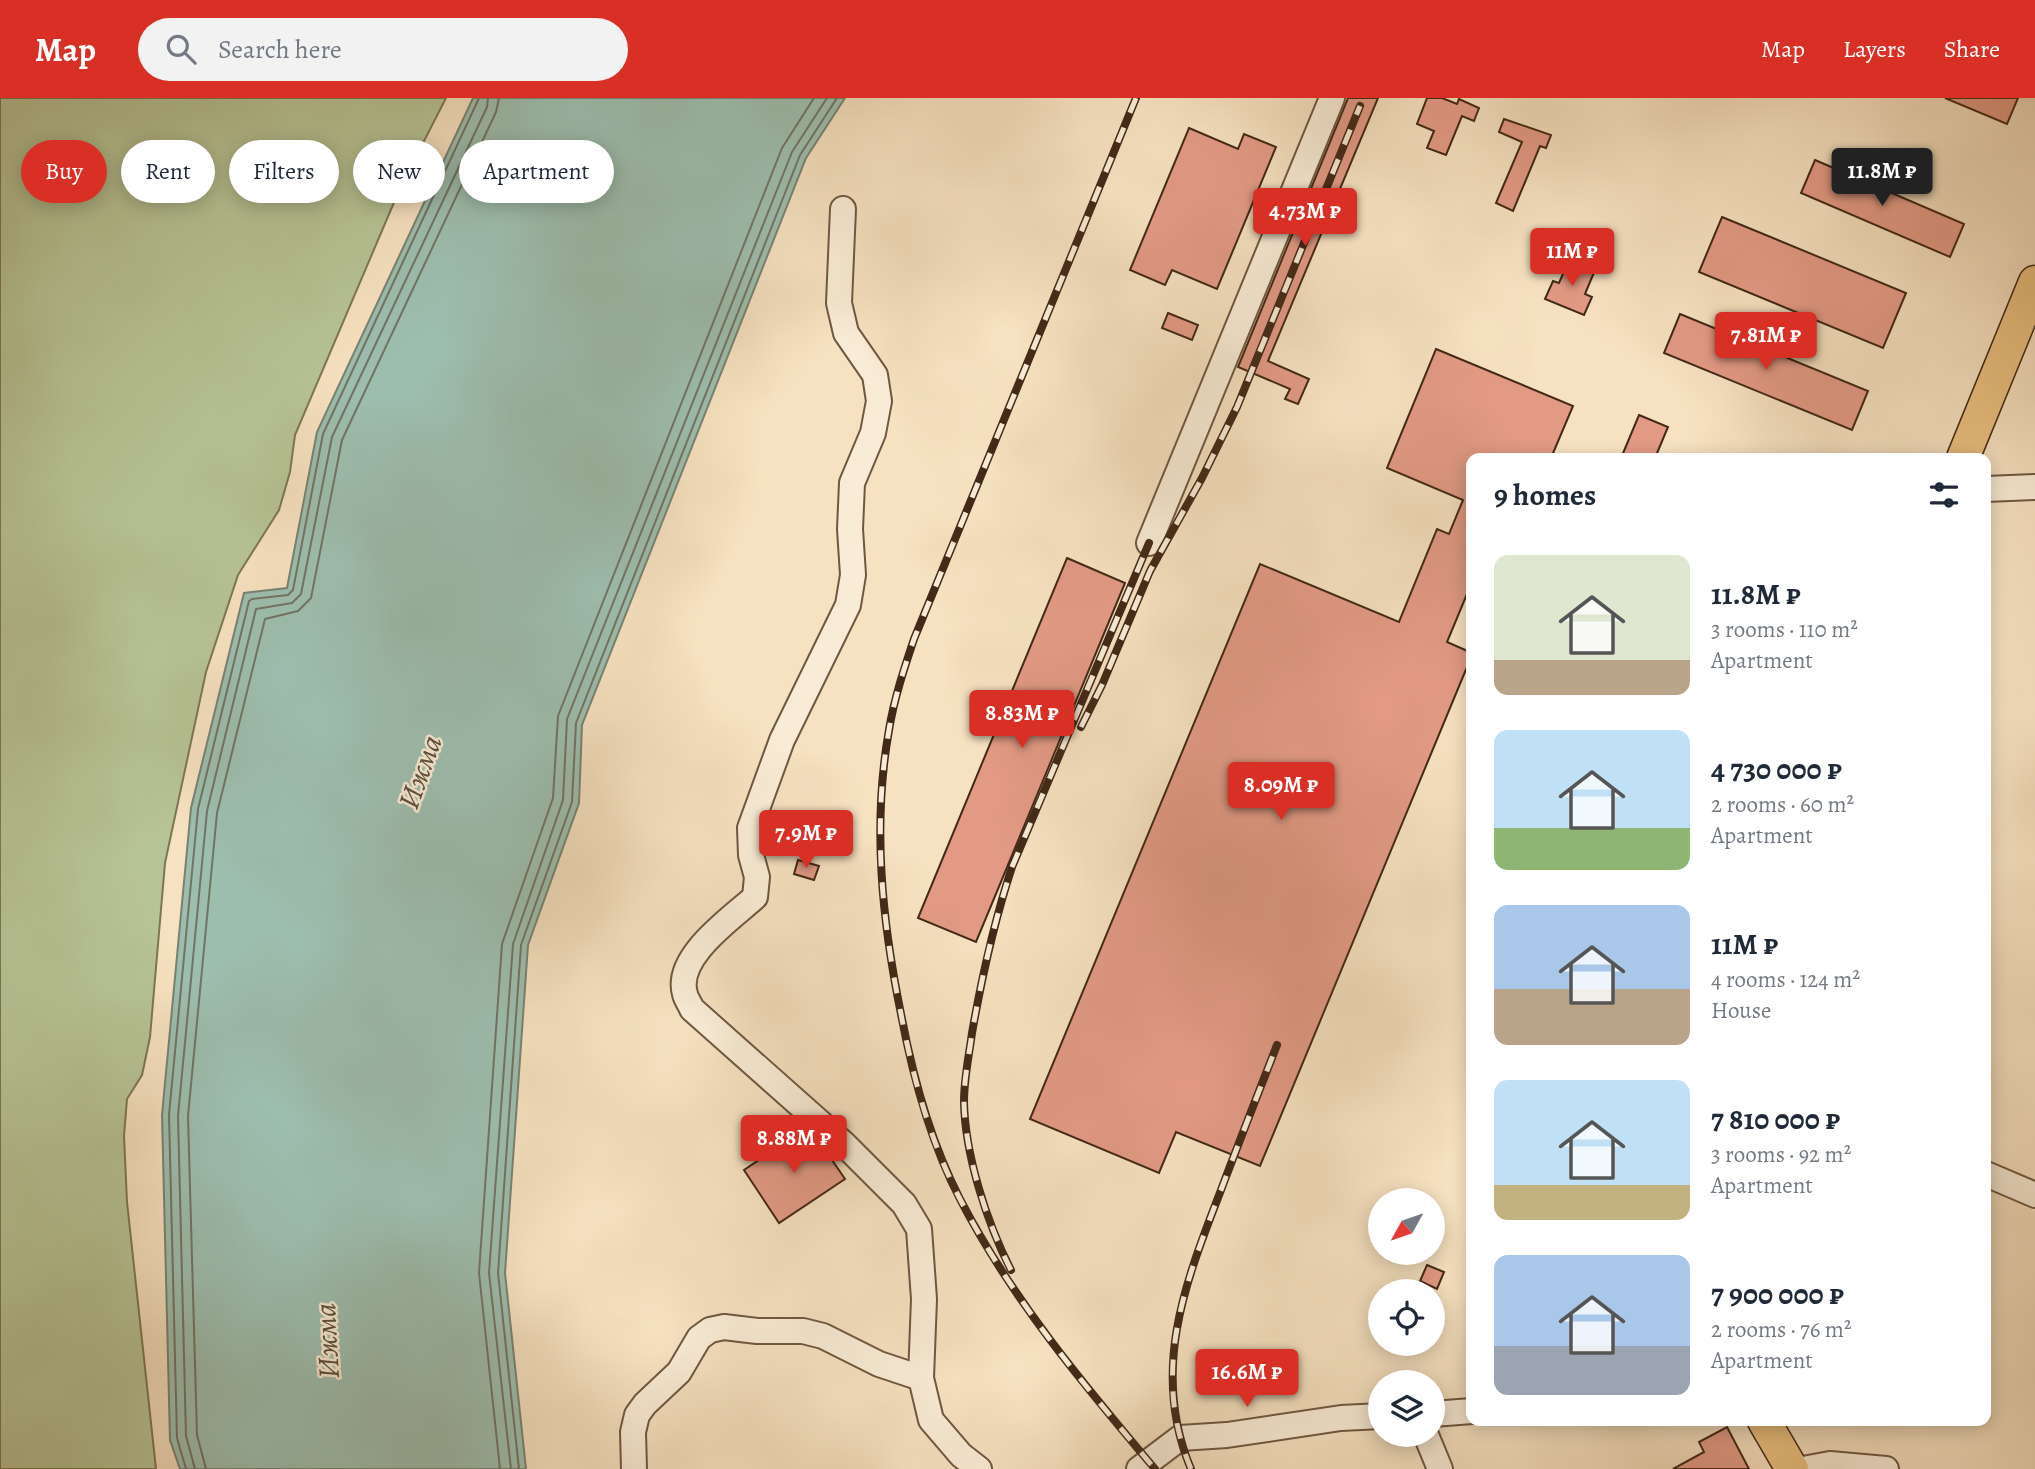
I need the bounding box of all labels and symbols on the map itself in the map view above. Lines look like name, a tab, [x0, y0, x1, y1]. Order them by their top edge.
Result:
pin: 11.8M ₽	[1817, 148, 1947, 208]
pin: 4.73M ₽	[1240, 188, 1370, 248]
pin: 11M ₽	[1523, 228, 1621, 288]
pin: 7.81M ₽	[1701, 313, 1831, 372]
pin: 8.83M ₽	[957, 690, 1087, 750]
water label: Ижма	[388, 729, 452, 814]
pin: 8.09M ₽	[1216, 762, 1346, 822]
pin: 7.9M ₽	[749, 810, 863, 870]
pin: 8.88M ₽	[729, 1116, 859, 1175]
north arrow	[1368, 1188, 1446, 1265]
water label: Ижма	[305, 1302, 349, 1380]
pin: 16.6M ₽	[1182, 1350, 1312, 1409]

